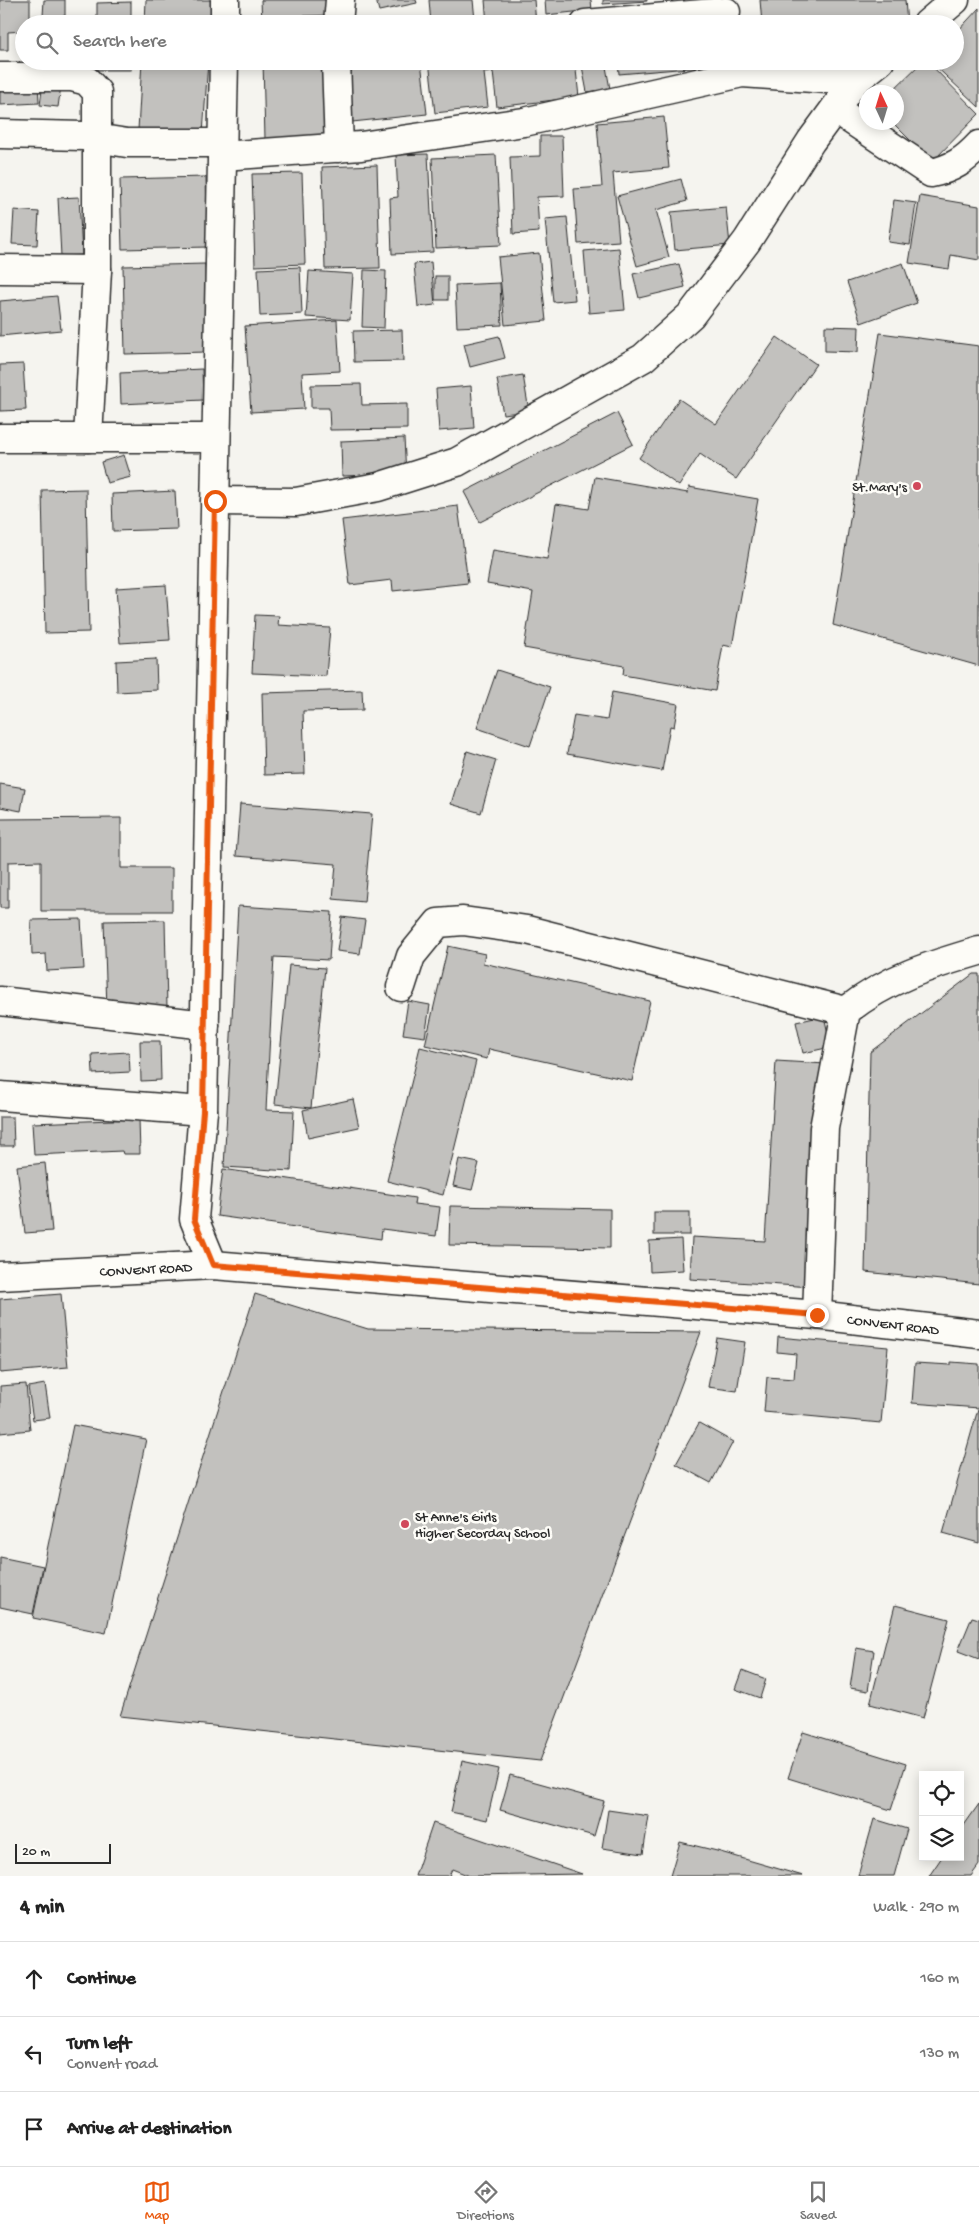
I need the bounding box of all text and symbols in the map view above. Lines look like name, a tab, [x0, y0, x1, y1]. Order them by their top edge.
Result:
search box	[15, 15, 964, 70]
icon: search	[33, 29, 61, 57]
text: Search here	[73, 31, 167, 54]
north arrow	[859, 85, 904, 130]
place label: St.Mary's	[852, 480, 908, 497]
marker: St.Mary's	[911, 480, 923, 492]
route start	[204, 490, 227, 513]
street label: CONVENT ROAD	[99, 1260, 194, 1282]
route end	[806, 1304, 829, 1327]
street label: CONVENT ROAD	[846, 1313, 941, 1340]
place label: St Anne's Girls Higher Secorday School	[415, 1510, 550, 1543]
marker: St Anne's Girls Higher Secorday School	[399, 1518, 411, 1530]
map controls	[919, 1771, 964, 1861]
button: locate	[919, 1771, 964, 1816]
button: layers	[919, 1816, 964, 1861]
scale bar	[15, 1841, 111, 1864]
text: 20 m	[22, 1844, 50, 1861]
text: 4 min	[20, 1896, 64, 1921]
text: Walk · 290 m	[873, 1899, 959, 1918]
icon: ahead	[20, 1965, 48, 1993]
text: Continue	[67, 1968, 136, 1991]
text: 160 m	[920, 1970, 959, 1989]
text: Turn left	[67, 2033, 131, 2056]
icon: left	[20, 2040, 48, 2068]
text: 130 m	[920, 2045, 959, 2064]
text: Convent road	[67, 2056, 157, 2075]
icon: arrive	[20, 2115, 48, 2143]
text: Arrive at destination	[67, 2118, 231, 2141]
tab: Map	[143, 2178, 171, 2225]
tab: Directions	[457, 2178, 514, 2225]
tab: Saved	[800, 2178, 836, 2225]

